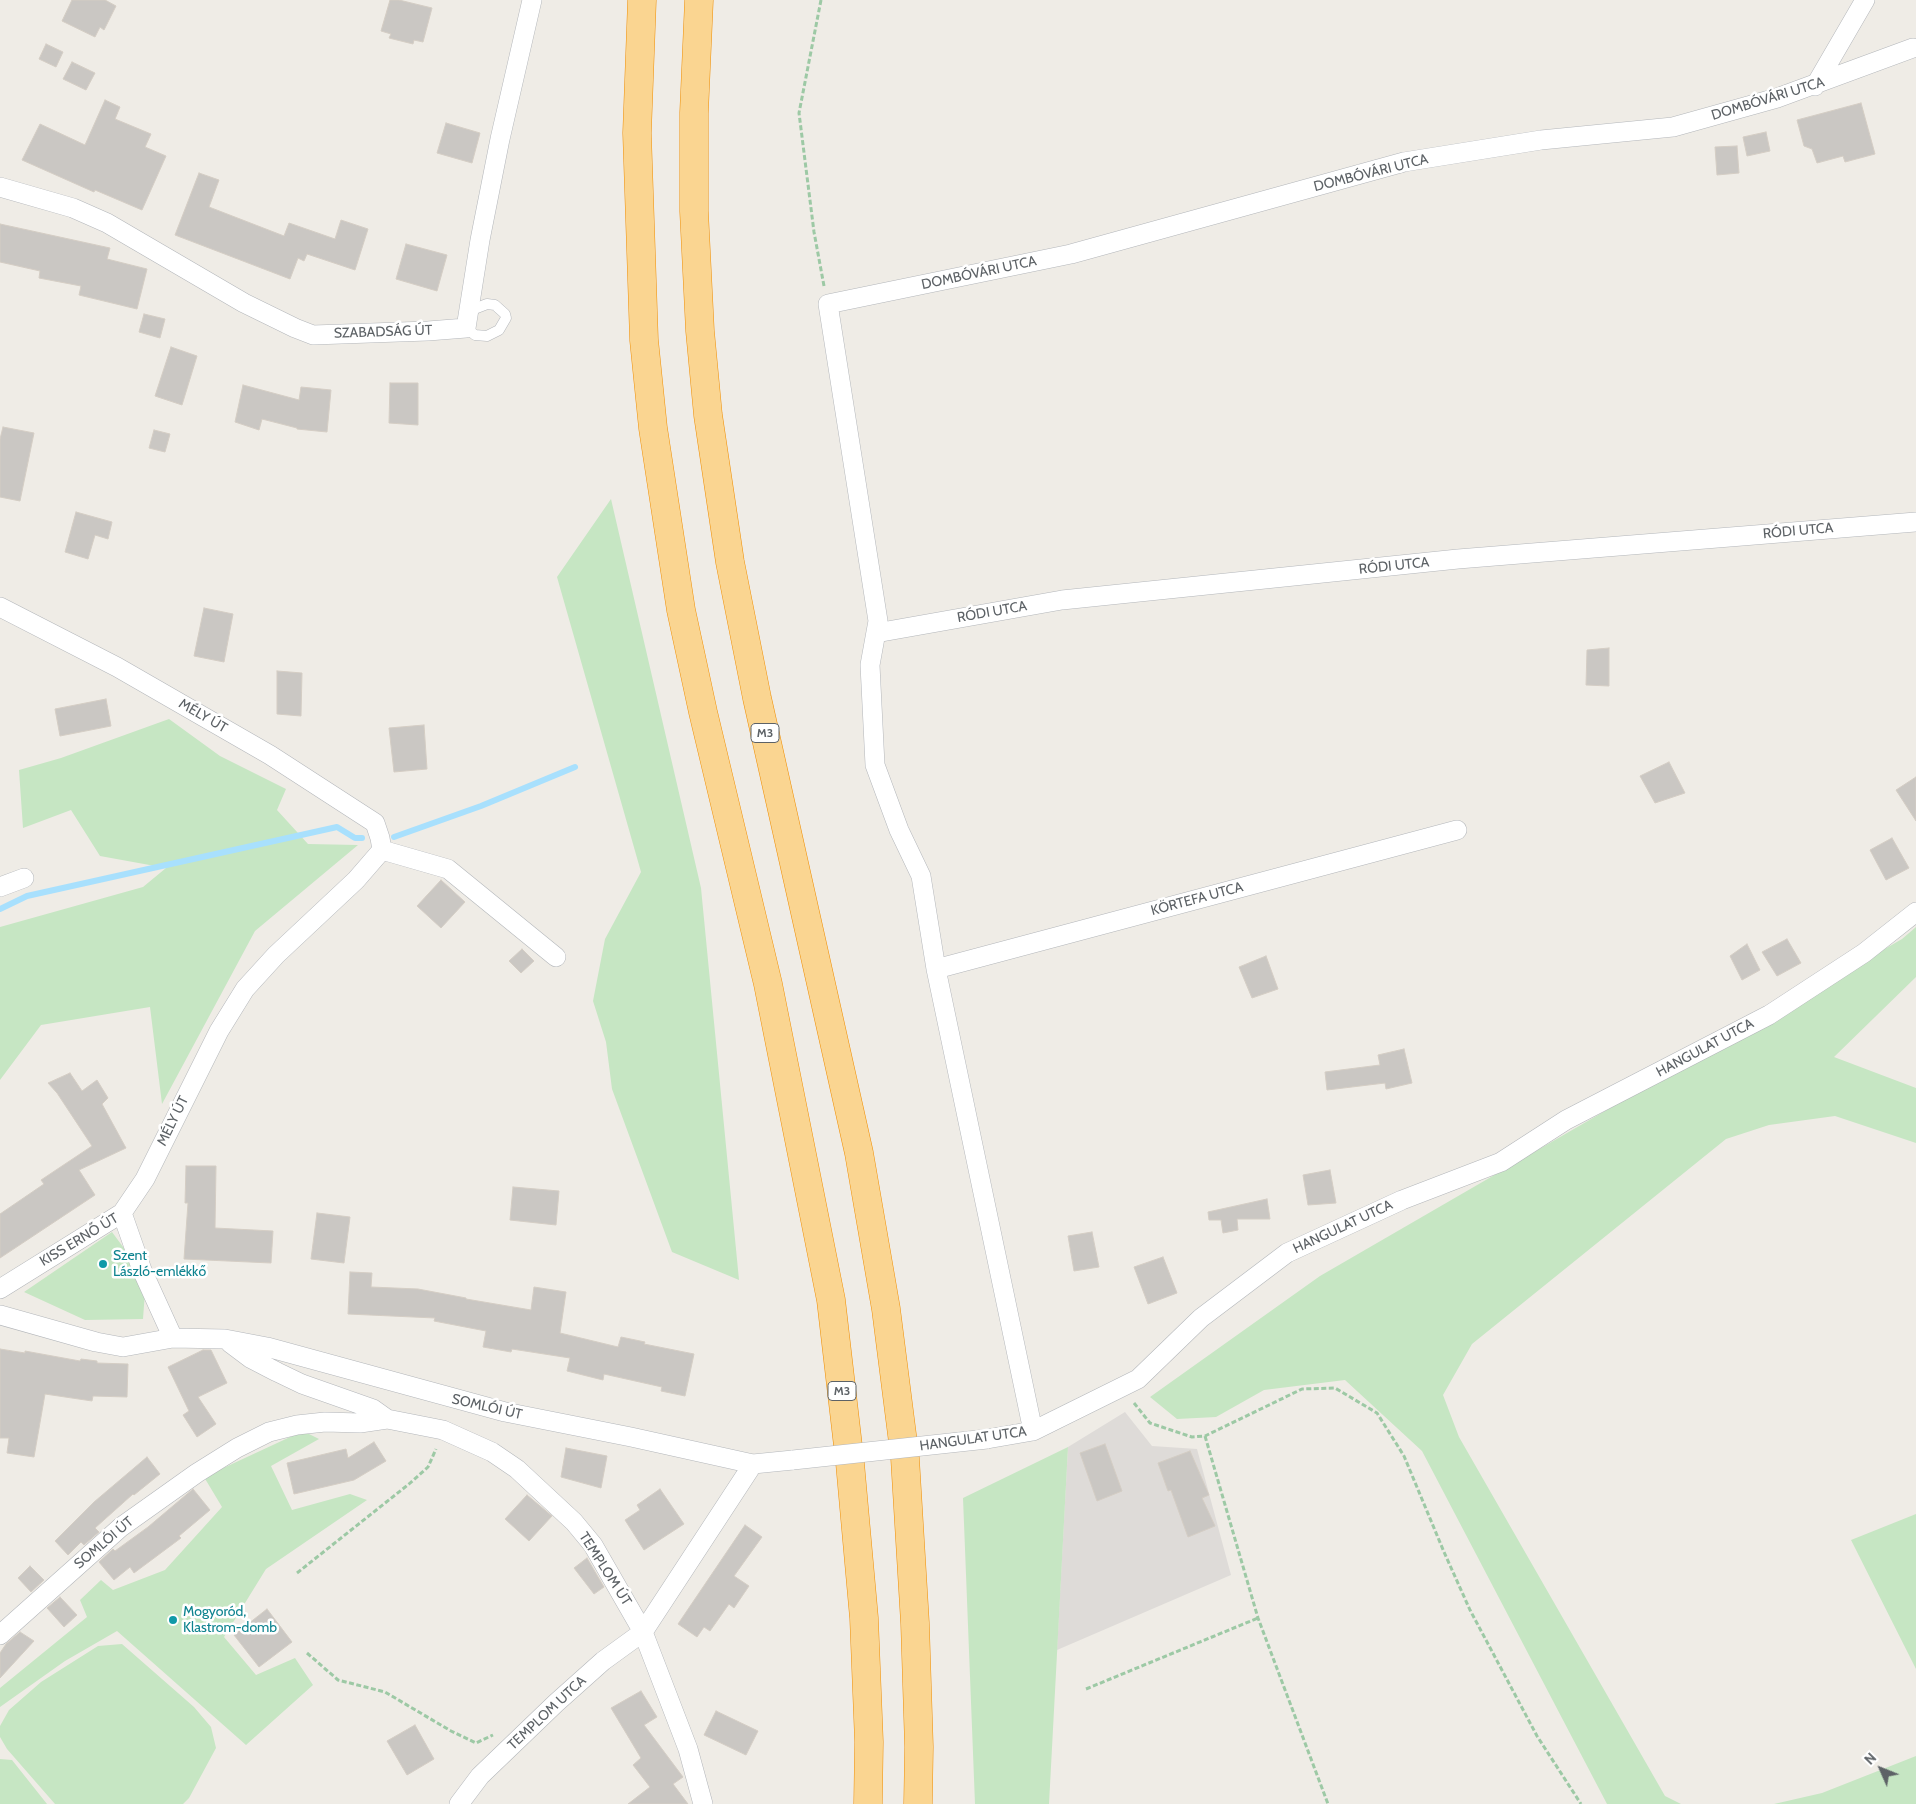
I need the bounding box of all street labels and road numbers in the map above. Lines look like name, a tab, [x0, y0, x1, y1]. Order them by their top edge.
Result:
street label: DOMBÓVÁRI UTCA	[1709, 74, 1827, 124]
street label: DOMBÓVÁRI UTCA	[1312, 151, 1430, 195]
street label: DOMBÓVÁRI UTCA	[920, 253, 1038, 293]
street label: SZABADSÁG ÚT	[334, 322, 432, 342]
street label: RÓDI UTCA	[1762, 520, 1834, 542]
street label: RÓDI UTCA	[1358, 554, 1430, 578]
street label: RÓDI UTCA	[956, 598, 1028, 626]
street label: MÉLY ÚT	[176, 695, 230, 737]
road number: M3	[751, 724, 779, 742]
street label: KÖRTEFA UTCA	[1149, 879, 1245, 919]
street label: HANGULAT UTCA	[1653, 1015, 1757, 1081]
street label: MÉLY ÚT	[154, 1093, 192, 1149]
street label: HANGULAT UTCA	[1291, 1197, 1395, 1257]
street label: KISS ERNŐ ÚT	[37, 1210, 121, 1270]
road number: M3	[828, 1382, 856, 1400]
street label: SOMLÓI ÚT	[450, 1391, 524, 1423]
street label: HANGULAT UTCA	[918, 1423, 1028, 1455]
street label: SOMLÓI ÚT	[71, 1513, 137, 1573]
street label: TEMPLOM ÚT	[575, 1529, 635, 1609]
street label: TEMPLOM UTCA	[504, 1672, 590, 1754]

